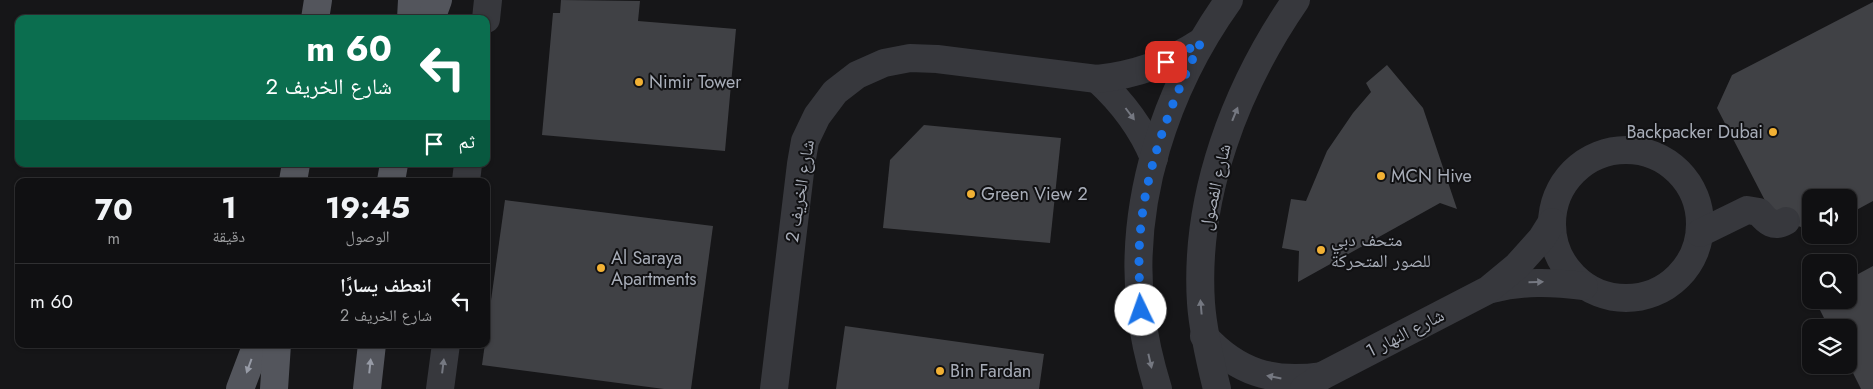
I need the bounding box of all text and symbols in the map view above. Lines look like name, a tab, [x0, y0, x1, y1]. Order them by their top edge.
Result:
text: 60 m	[306, 24, 392, 74]
icon: left	[410, 35, 475, 100]
pin	[1145, 41, 1187, 83]
icon: arrive	[1152, 48, 1180, 76]
place label: Nimir Tower	[649, 69, 742, 95]
text: شارع الخريف 2	[265, 70, 392, 102]
marker: Nimir Tower	[633, 76, 645, 88]
one-way arrow	[1125, 107, 1136, 120]
one-way arrow	[1231, 107, 1239, 121]
place label: Backpacker Dubai	[1626, 119, 1763, 145]
marker: Backpacker Dubai	[1767, 126, 1779, 138]
text: ثم	[458, 128, 475, 155]
icon: arrive	[420, 130, 448, 158]
street label: شارع الخريف 2	[779, 138, 821, 244]
street label: شارع الفصول	[1192, 141, 1238, 233]
place label: MCN Hive	[1391, 163, 1472, 189]
marker: MCN Hive	[1375, 170, 1387, 182]
place label: Green View 2	[981, 181, 1088, 207]
text: 1	[221, 186, 236, 229]
text: 19:45	[325, 186, 410, 229]
text: 70	[95, 188, 133, 231]
marker: Green View 2	[965, 188, 977, 200]
map controls	[1802, 189, 1857, 374]
button: sound	[1802, 189, 1857, 244]
text: دقيقة	[213, 225, 245, 248]
text: الوصول	[345, 225, 390, 248]
text: m	[108, 227, 120, 250]
place label: متحف دبي للصور المتحركة	[1331, 227, 1431, 274]
marker: متحف دبي للصور المتحركة	[1315, 244, 1327, 256]
place label: Al Saraya Apartments	[611, 245, 697, 292]
button: search	[1802, 254, 1857, 309]
marker: Al Saraya Apartments	[595, 262, 607, 274]
text: انعطف يسارًا	[340, 272, 432, 299]
one-way arrow	[1528, 278, 1544, 286]
position arrow	[1114, 283, 1166, 335]
icon: left	[447, 287, 475, 315]
text: 60 m	[30, 288, 73, 315]
one-way arrow	[1197, 299, 1205, 315]
street label: شارع النهار 1	[1361, 302, 1449, 364]
text: شارع الخريف 2	[340, 304, 432, 327]
button: layers	[1802, 319, 1857, 374]
one-way arrow	[1146, 353, 1154, 368]
one-way arrow	[366, 358, 374, 374]
one-way arrow	[439, 358, 447, 374]
place label: Bin Fardan	[950, 358, 1031, 384]
one-way arrow	[245, 359, 253, 374]
marker: Bin Fardan	[934, 365, 946, 377]
one-way arrow	[1265, 372, 1281, 380]

